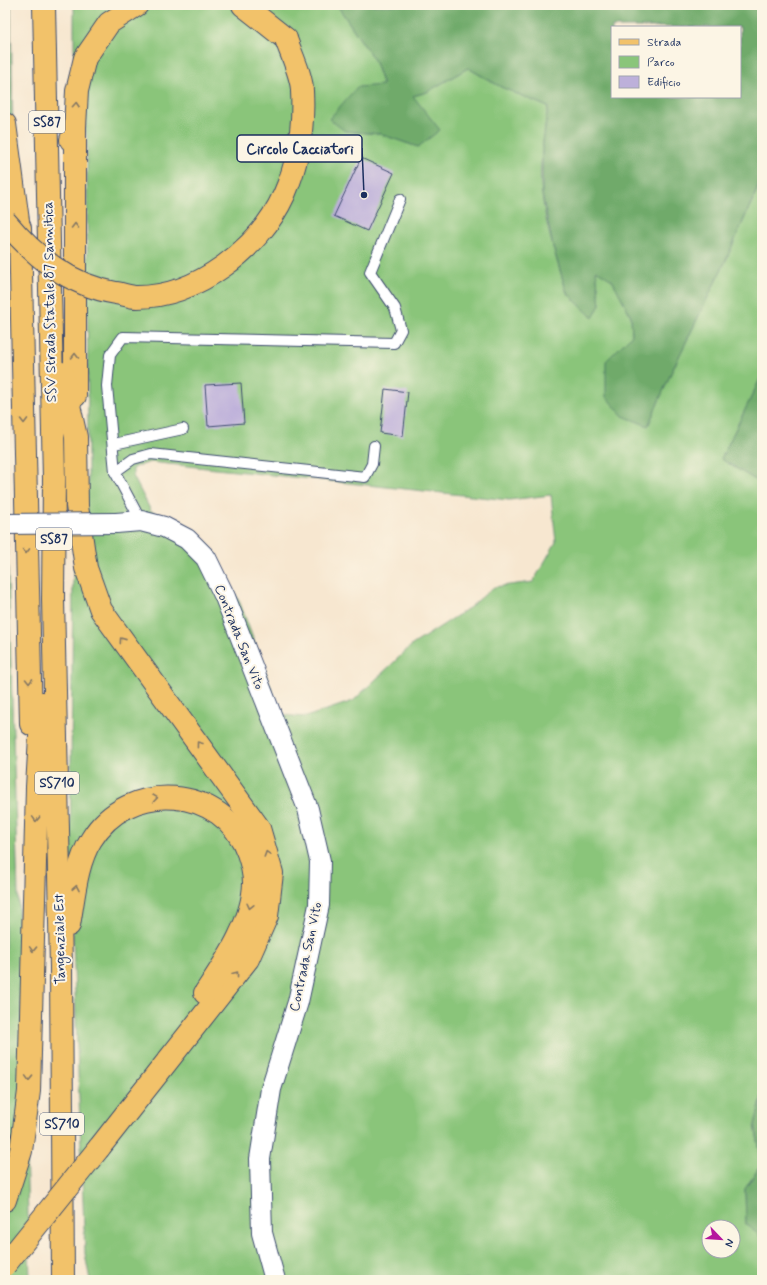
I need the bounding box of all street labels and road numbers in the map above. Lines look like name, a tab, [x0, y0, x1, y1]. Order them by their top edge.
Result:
road number: SS87	[29, 111, 65, 133]
street label: SSV Strada Statale 87 Sannitica	[39, 201, 61, 403]
road number: SS87	[36, 528, 72, 550]
street label: Contrada San Vito	[210, 582, 268, 692]
road number: SS710	[35, 772, 79, 794]
street label: Tangenziale Est	[50, 893, 71, 985]
street label: Contrada San Vito	[286, 901, 326, 1013]
road number: SS710	[40, 1113, 84, 1135]

